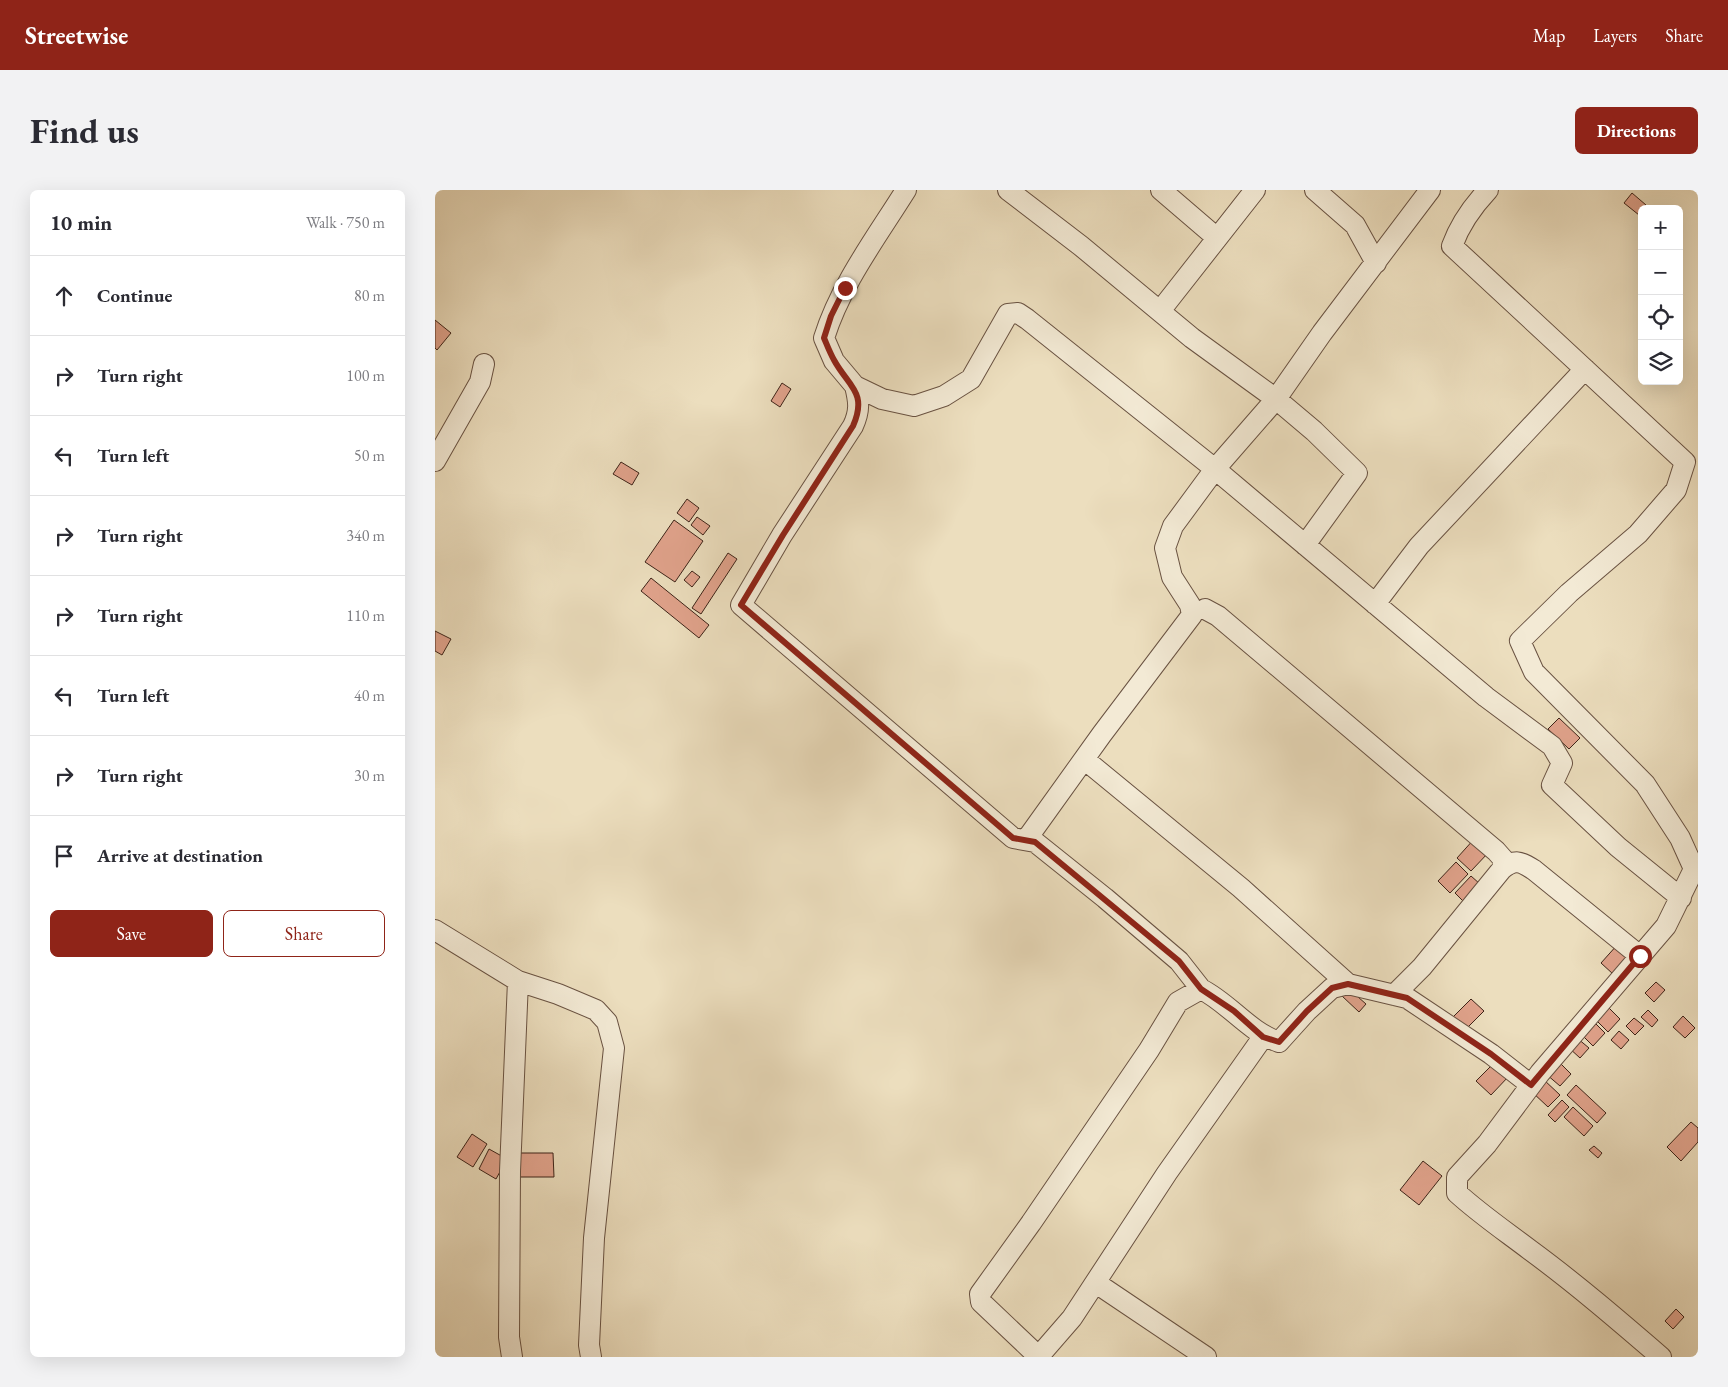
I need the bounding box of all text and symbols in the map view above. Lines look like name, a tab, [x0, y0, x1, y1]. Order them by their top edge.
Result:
text: Streetwise	[25, 20, 128, 51]
text: Map	[1533, 24, 1565, 47]
text: Layers	[1593, 24, 1637, 47]
text: Share	[1665, 24, 1703, 47]
button: Directions	[1575, 107, 1698, 154]
text: Find us	[30, 108, 139, 153]
map controls	[1638, 205, 1683, 385]
button: +	[1638, 205, 1683, 250]
text: 10 min	[50, 209, 112, 236]
text: Walk · 750 m	[306, 212, 385, 233]
button: −	[1638, 250, 1683, 295]
route end	[834, 277, 857, 300]
icon: ahead	[50, 282, 78, 310]
text: Continue	[97, 283, 172, 308]
text: 80 m	[354, 285, 385, 306]
button: locate	[1638, 295, 1683, 340]
button: layers	[1638, 340, 1683, 385]
icon: right	[50, 362, 78, 390]
text: Turn right	[97, 363, 183, 388]
text: 100 m	[346, 365, 385, 386]
icon: left	[50, 442, 78, 470]
text: Turn left	[97, 443, 169, 468]
text: 50 m	[354, 445, 385, 466]
icon: right	[50, 522, 78, 550]
text: Turn right	[97, 523, 183, 548]
text: 340 m	[346, 525, 385, 546]
icon: right	[50, 602, 78, 630]
text: Turn right	[97, 603, 183, 628]
text: 110 m	[346, 605, 385, 626]
icon: left	[50, 682, 78, 710]
text: Turn left	[97, 683, 169, 708]
text: 40 m	[354, 685, 385, 706]
icon: right	[50, 762, 78, 790]
text: Turn right	[97, 763, 183, 788]
text: 30 m	[354, 765, 385, 786]
icon: arrive	[50, 842, 78, 870]
text: Arrive at destination	[97, 843, 263, 868]
button: Save	[50, 910, 213, 957]
button: Share	[223, 910, 385, 957]
route start	[1629, 945, 1652, 968]

